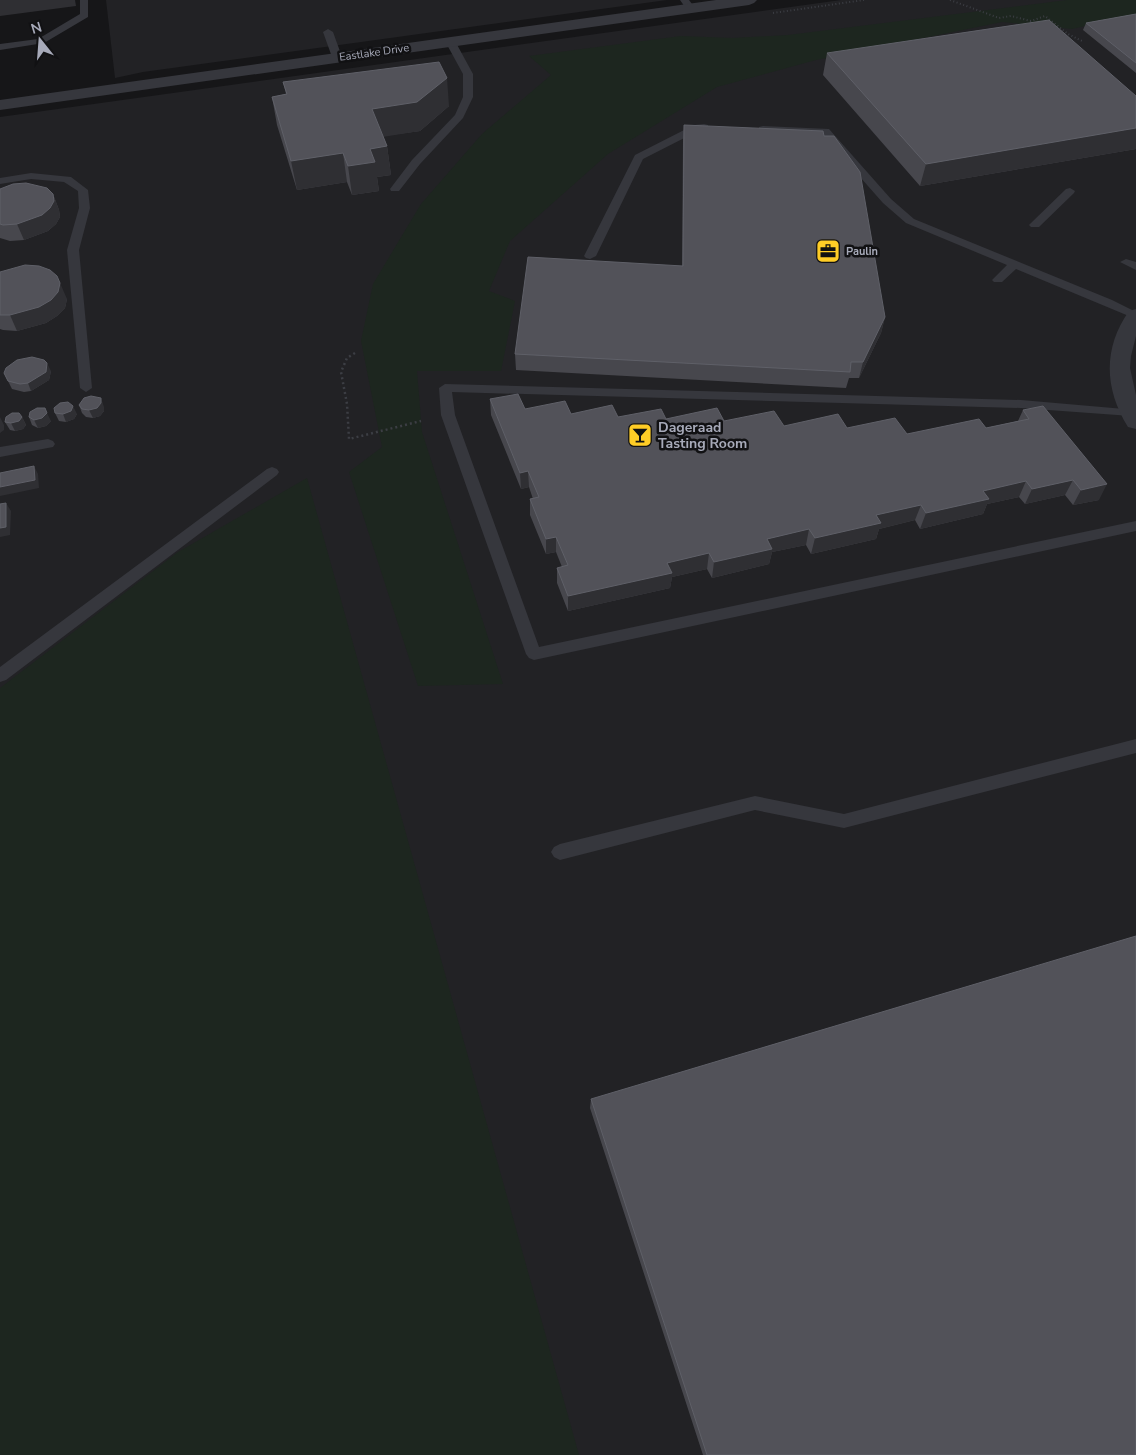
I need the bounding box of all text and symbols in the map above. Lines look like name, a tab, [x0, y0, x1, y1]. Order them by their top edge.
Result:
north arrow	[15, 15, 65, 65]
text: N	[29, 17, 44, 39]
street label: Eastlake Drive	[338, 40, 410, 65]
office icon: Paulin	[815, 238, 841, 264]
place label: Paulin	[846, 244, 878, 259]
place label: Dageraad Tasting Room	[658, 418, 747, 453]
bar icon: Dageraad Tasting Room	[627, 422, 653, 448]

